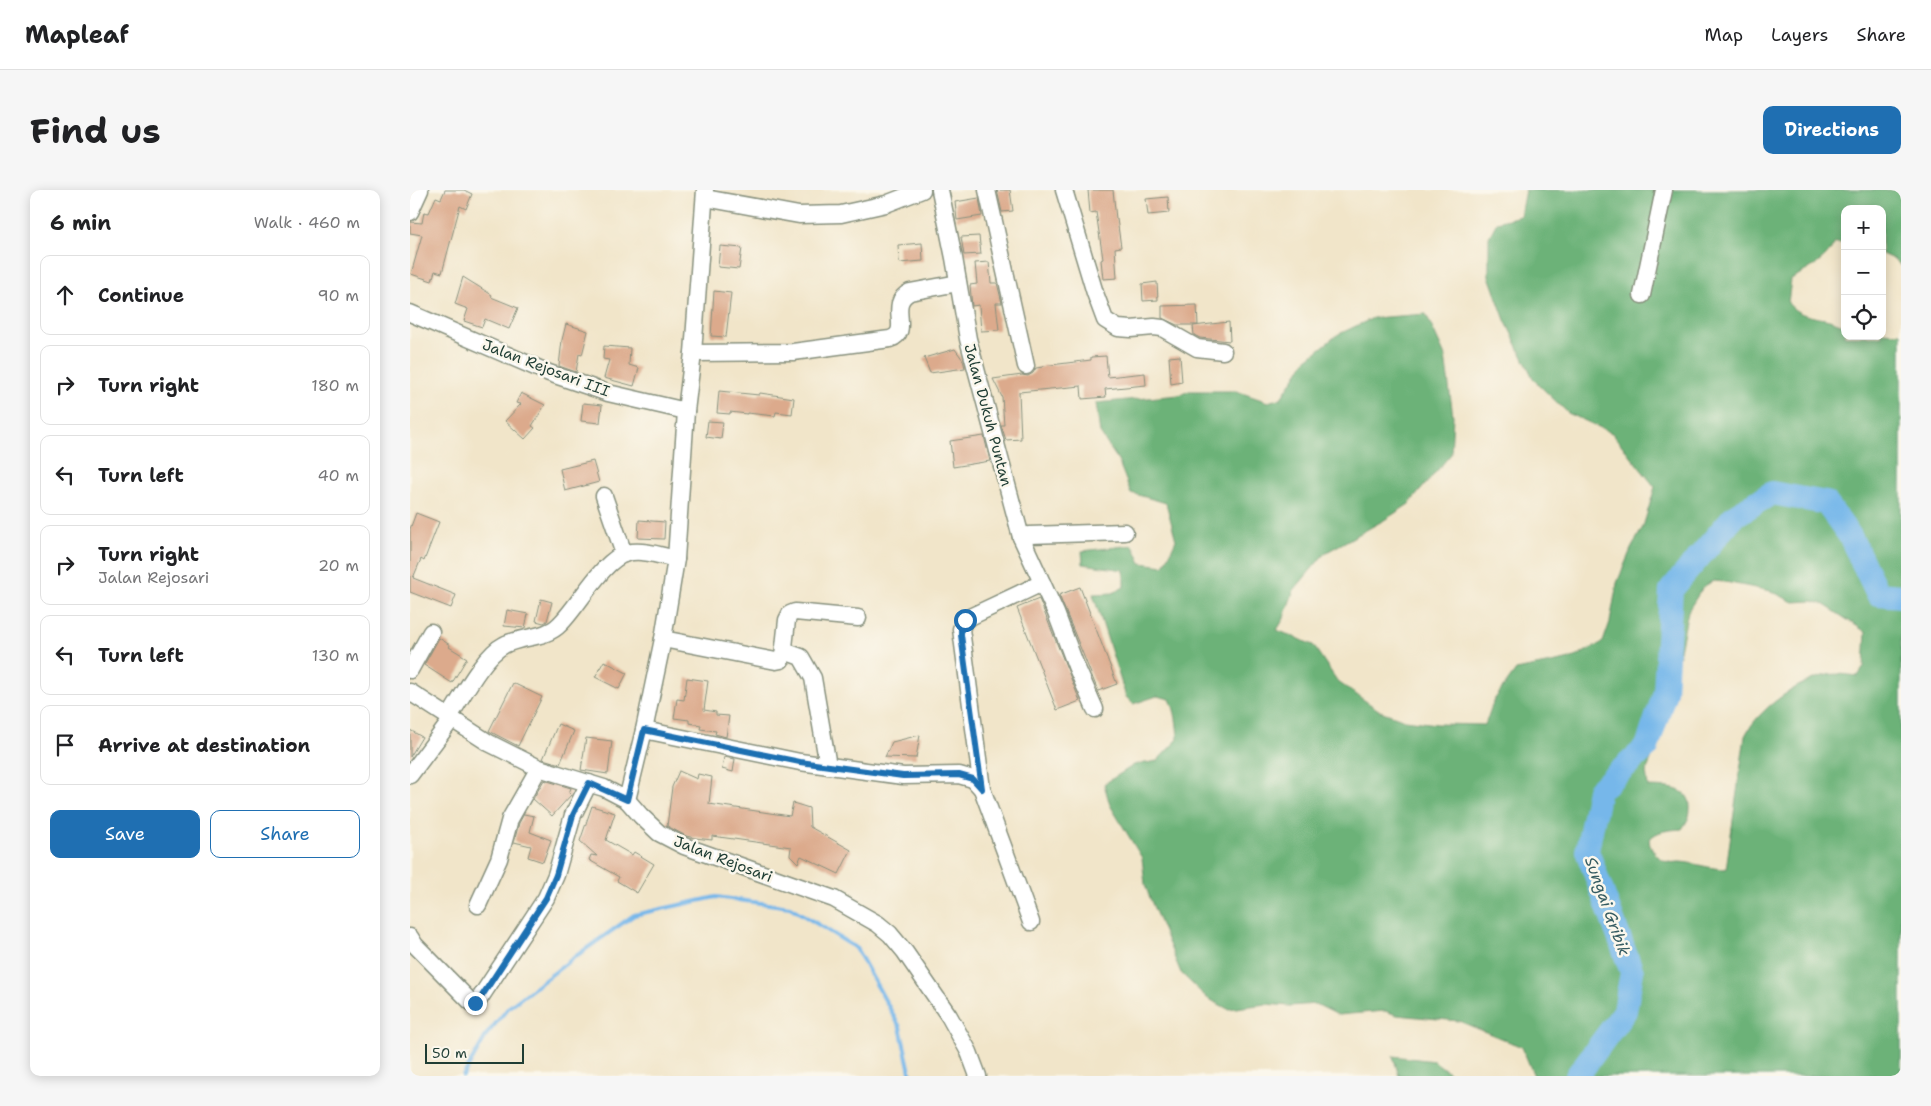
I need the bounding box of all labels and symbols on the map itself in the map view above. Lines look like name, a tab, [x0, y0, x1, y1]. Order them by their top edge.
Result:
street label: Jalan Rejosari III	[479, 335, 613, 401]
street label: Jalan Dukuh Puntan	[959, 342, 1017, 488]
route start	[954, 609, 977, 632]
street label: Jalan Rejosari	[671, 831, 775, 887]
water label: Sungai Gribik	[1580, 854, 1635, 958]
route end	[464, 992, 487, 1015]
scale bar	[425, 1041, 524, 1064]

